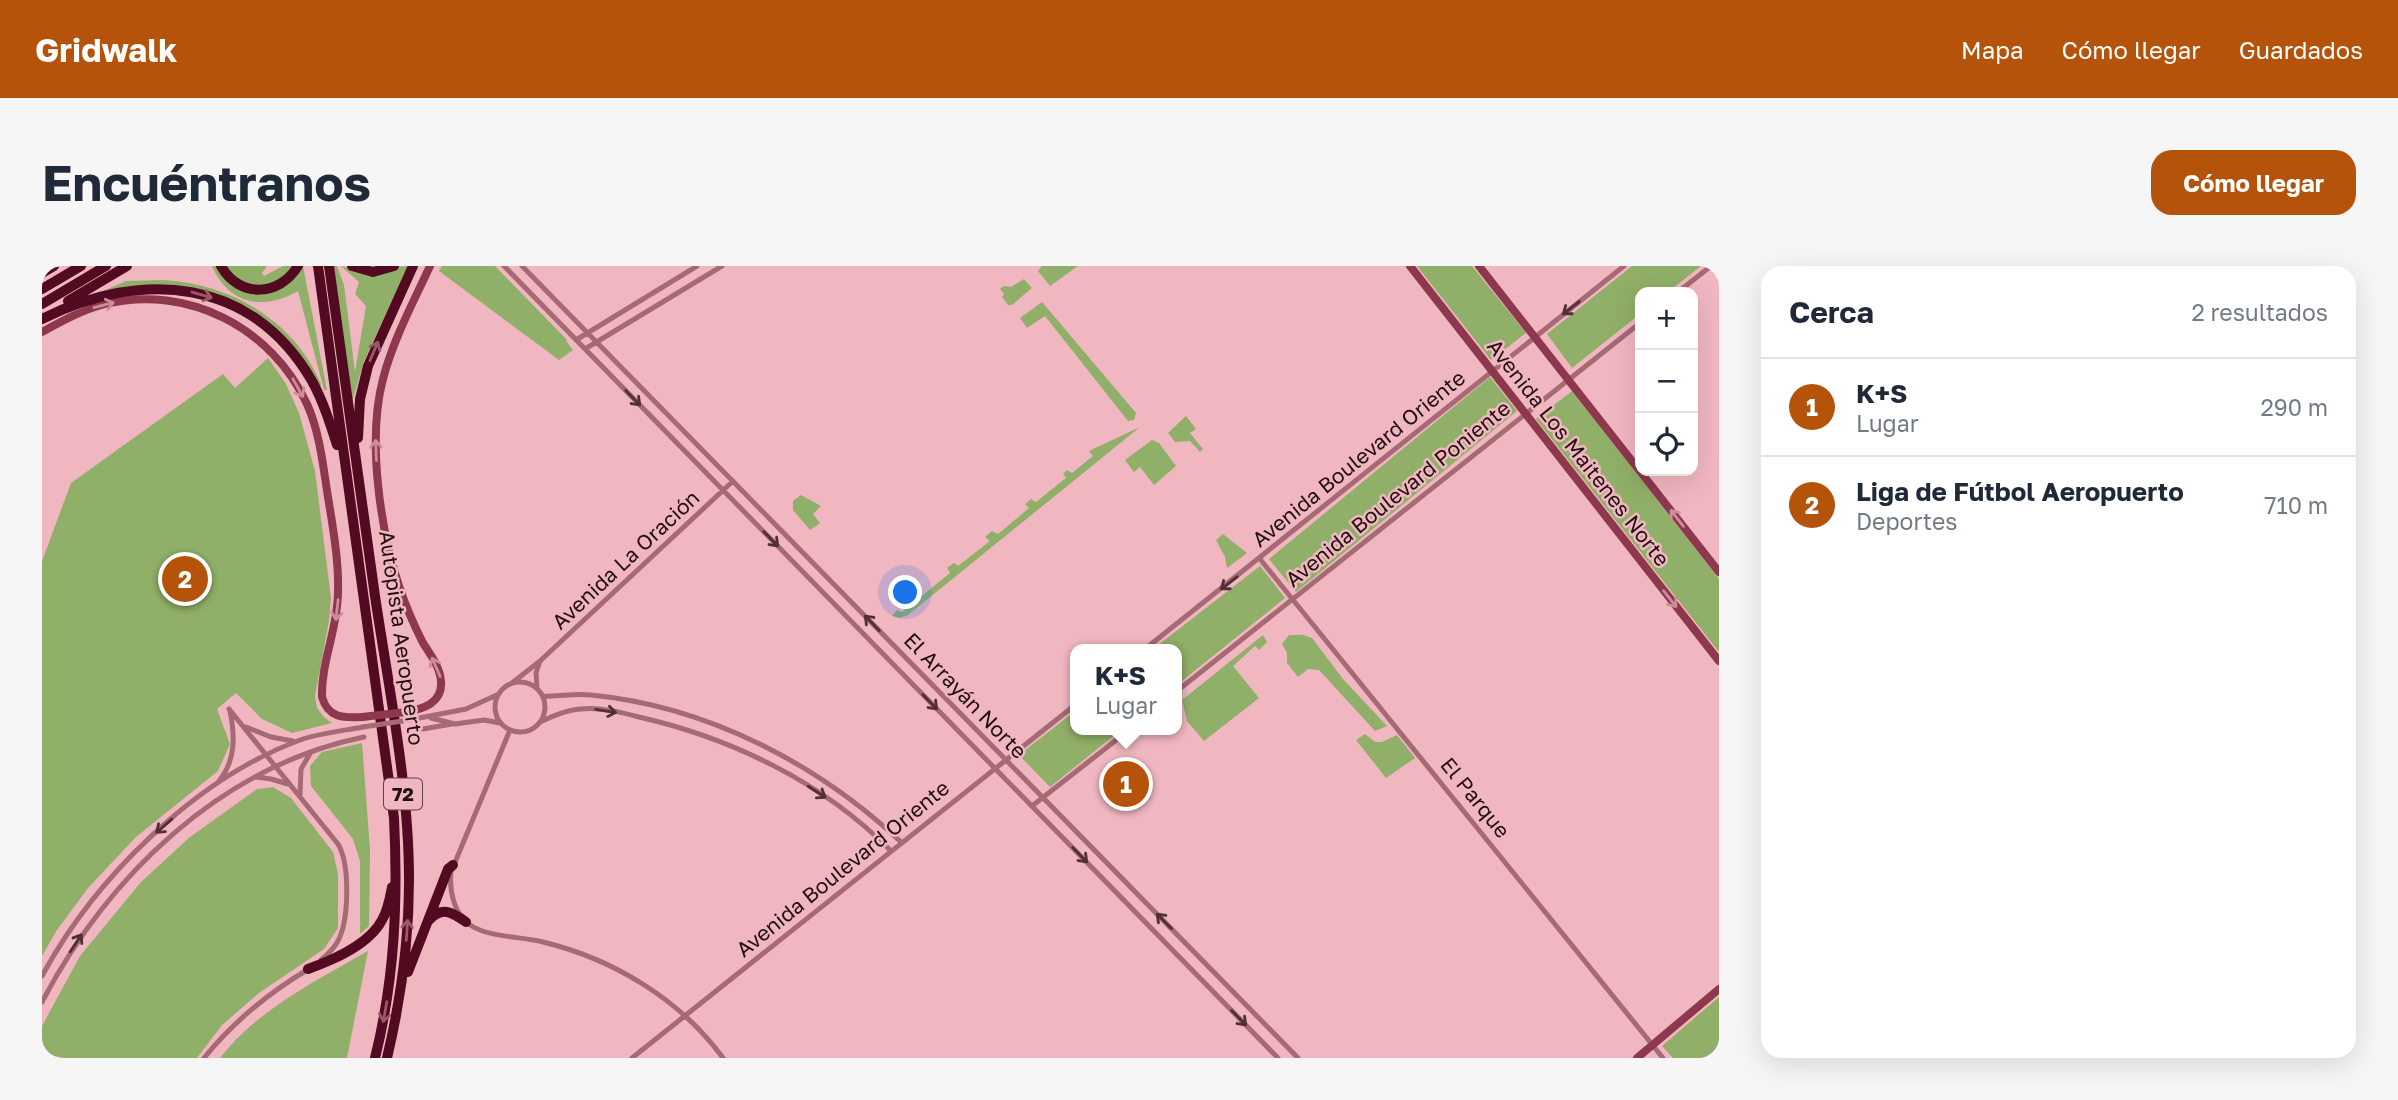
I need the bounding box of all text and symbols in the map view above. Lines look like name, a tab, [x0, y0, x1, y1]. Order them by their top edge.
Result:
text: Gridwalk	[35, 30, 177, 69]
text: Mapa	[1961, 35, 2024, 64]
text: Cómo llegar	[2062, 35, 2201, 64]
text: Guardados	[2239, 35, 2363, 64]
button: Cómo llegar	[2151, 150, 2356, 215]
text: Encuéntranos	[42, 153, 371, 212]
map controls	[1635, 287, 1698, 476]
button: +	[1635, 287, 1698, 350]
one-way arrow	[190, 289, 213, 302]
text: Cerca	[1789, 294, 1874, 330]
one-way arrow	[92, 298, 115, 311]
text: 2 resultados	[2191, 298, 2328, 326]
one-way arrow	[1562, 301, 1581, 316]
street label: Avenida Los Maitenes Norte	[1482, 334, 1676, 571]
one-way arrow	[368, 340, 381, 362]
button: −	[1635, 350, 1698, 413]
street label: Avenida Boulevard Oriente	[1247, 364, 1470, 552]
one-way arrow	[291, 378, 305, 398]
text: K+S	[1856, 378, 1907, 409]
one-way arrow	[625, 389, 642, 406]
text: 1	[1806, 393, 1818, 421]
text: 290 m	[2260, 393, 2328, 421]
street label: Avenida Boulevard Poniente	[1280, 394, 1515, 592]
text: Lugar	[1856, 409, 1919, 437]
button: locate	[1635, 413, 1698, 476]
one-way arrow	[369, 439, 382, 462]
text: Liga de Fútbol Aeropuerto	[1856, 476, 2184, 507]
street label: Avenida La Oración	[546, 484, 704, 634]
text: 2	[1805, 491, 1819, 519]
text: 710 m	[2264, 491, 2328, 519]
text: Deportes	[1856, 507, 1958, 535]
one-way arrow	[1670, 510, 1685, 528]
street label: Autopista Aeropuerto	[374, 529, 430, 747]
one-way arrow	[763, 530, 780, 547]
pin: 2	[162, 553, 208, 605]
your location	[888, 575, 922, 609]
one-way arrow	[1220, 576, 1238, 591]
one-way arrow	[1663, 589, 1678, 608]
one-way arrow	[330, 598, 343, 621]
one-way arrow	[864, 615, 881, 632]
street label: El Arrayán Norte	[899, 627, 1033, 764]
popup	[1070, 644, 1182, 735]
one-way arrow	[429, 657, 442, 678]
text: K+S	[1095, 660, 1146, 691]
text: Lugar	[1095, 691, 1157, 719]
one-way arrow	[922, 693, 939, 710]
one-way arrow	[594, 704, 617, 717]
street label: El Parque	[1435, 752, 1516, 843]
pin: 1	[1103, 758, 1149, 810]
street label: Avenida Boulevard Oriente	[731, 774, 954, 962]
road number: 72	[384, 778, 422, 810]
one-way arrow	[806, 785, 826, 799]
one-way arrow	[155, 818, 173, 834]
one-way arrow	[1071, 846, 1088, 863]
one-way arrow	[1156, 913, 1173, 930]
one-way arrow	[401, 919, 414, 942]
one-way arrow	[70, 934, 84, 954]
one-way arrow	[378, 1000, 391, 1023]
one-way arrow	[1230, 1009, 1247, 1026]

